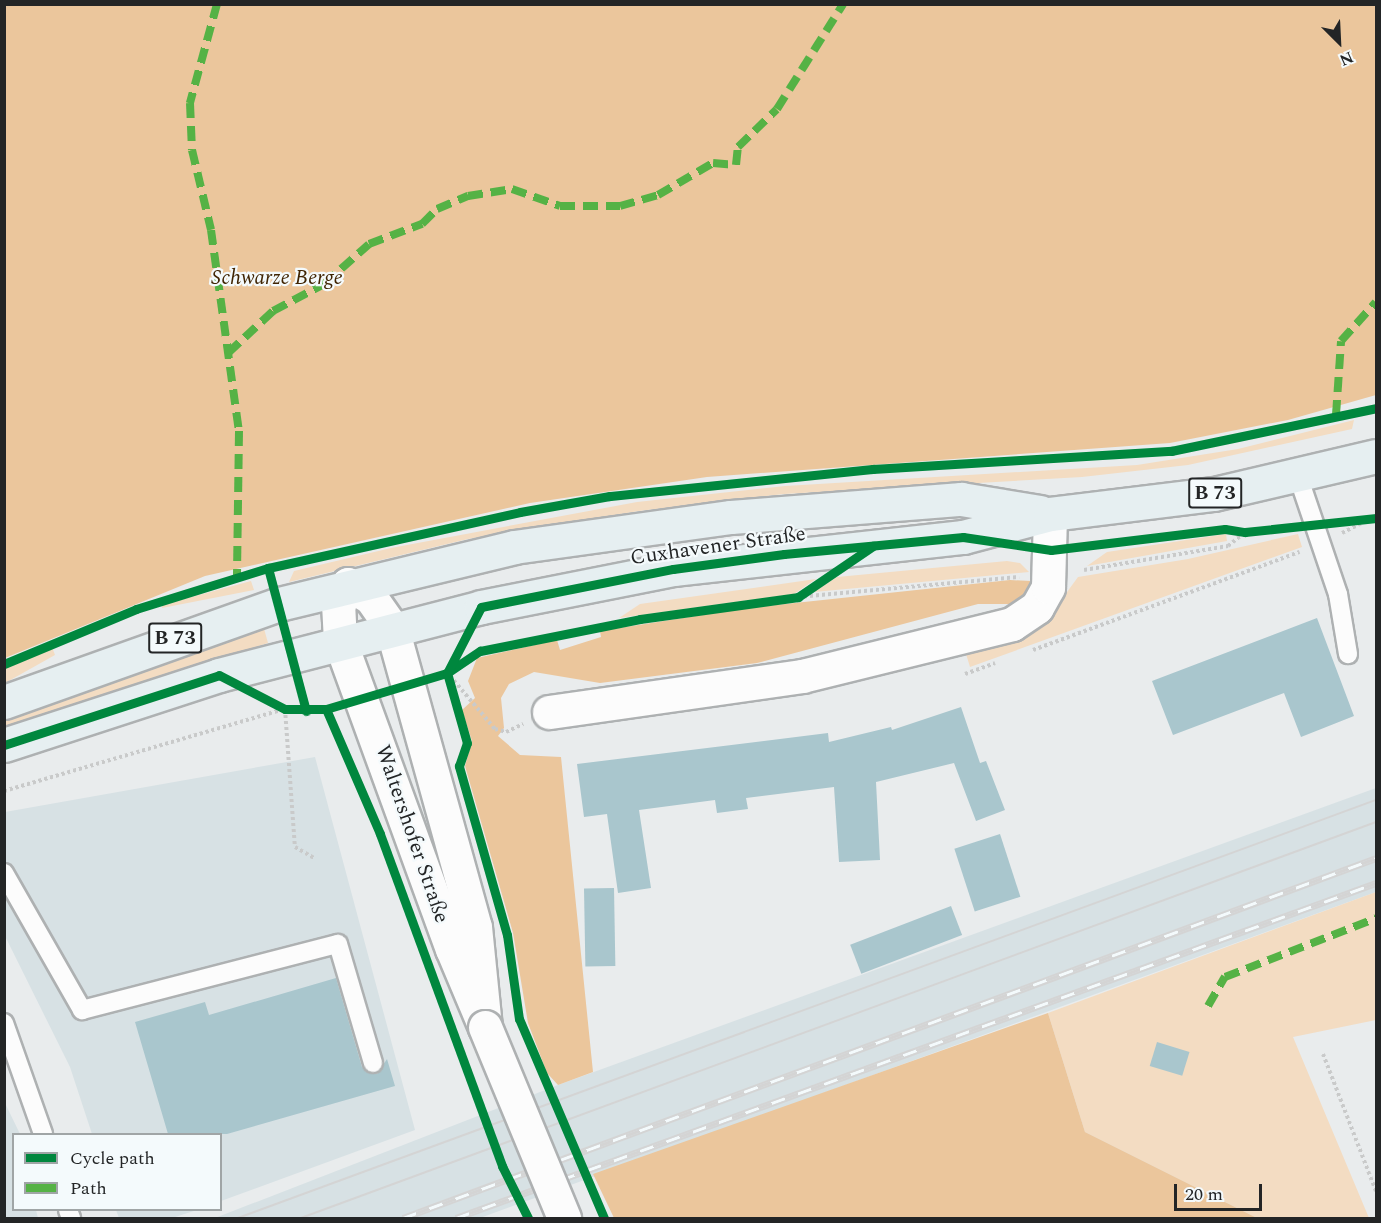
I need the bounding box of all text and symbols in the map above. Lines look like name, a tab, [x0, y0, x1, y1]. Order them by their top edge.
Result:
north arrow	[1309, 12, 1369, 72]
text: N	[1335, 45, 1357, 72]
park label: Schwarze Berge	[211, 265, 343, 291]
road number: B 73	[1188, 476, 1242, 510]
street label: Cuxhavener Straße	[629, 521, 807, 571]
road number: B 73	[148, 621, 202, 655]
street label: Waltershofer Straße	[370, 742, 454, 926]
legend	[12, 1133, 222, 1211]
text: Cycle path	[70, 1145, 155, 1172]
scale bar	[1177, 1172, 1266, 1210]
text: Path	[70, 1175, 107, 1202]
text: 20 m	[1185, 1181, 1223, 1208]

